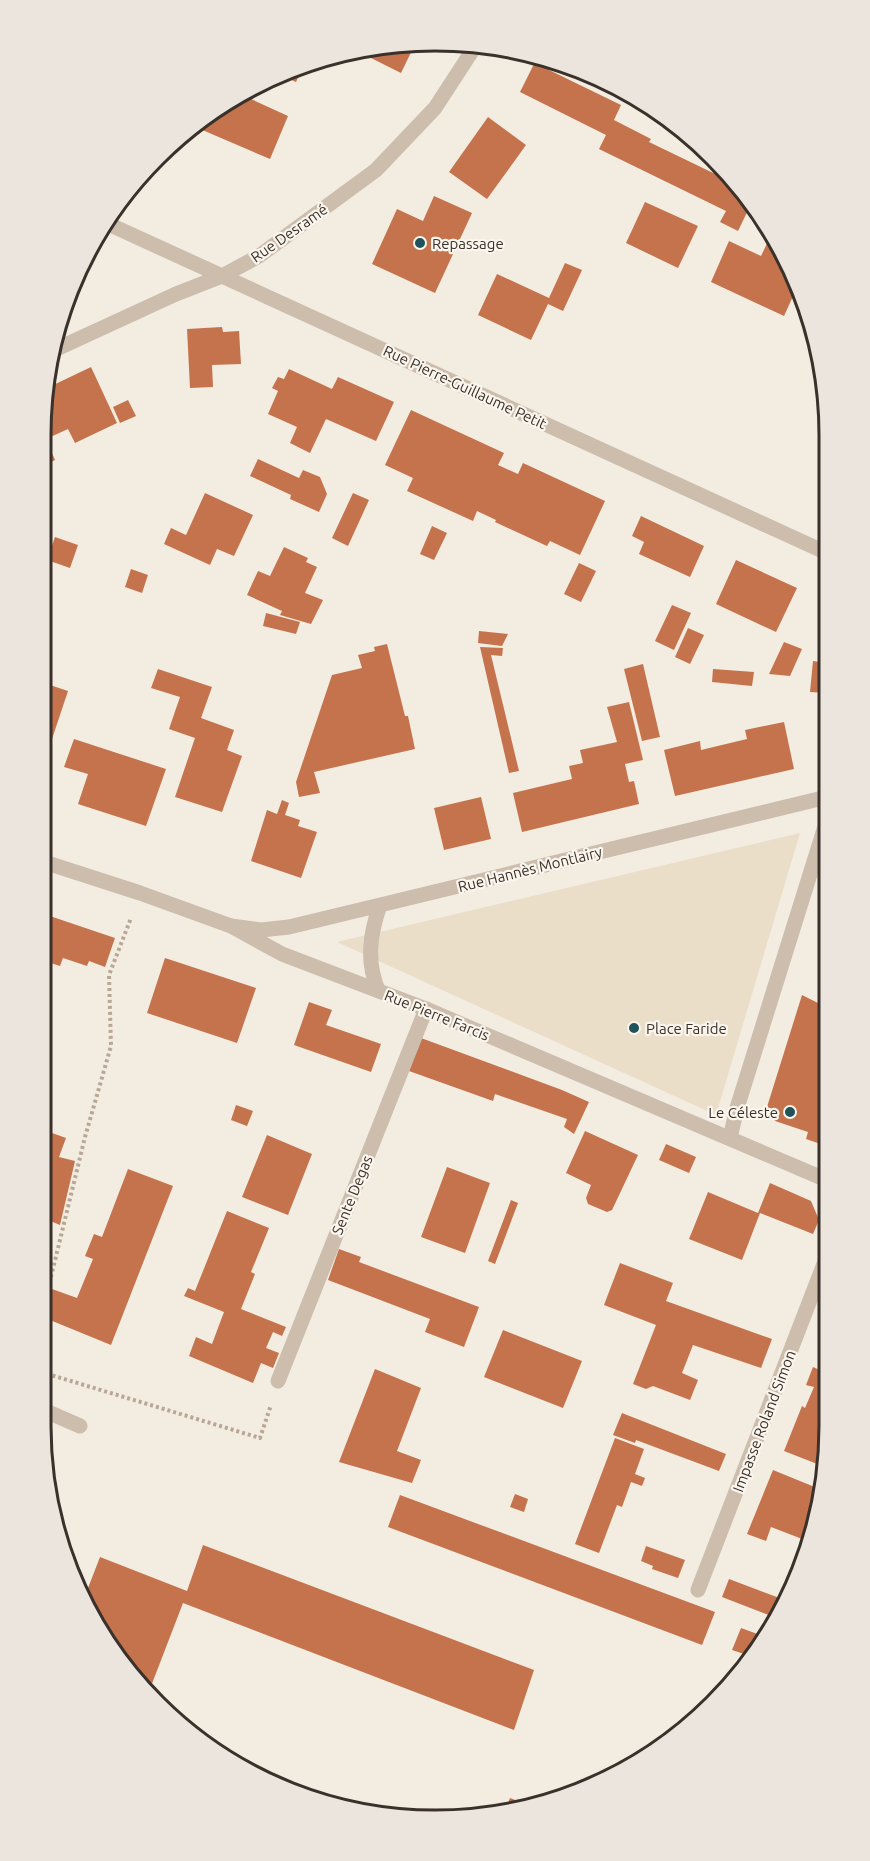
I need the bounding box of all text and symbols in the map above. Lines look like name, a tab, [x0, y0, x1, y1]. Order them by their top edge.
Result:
street label: Rue Desramé	[247, 200, 331, 266]
place label: Repassage	[432, 235, 504, 252]
marker: Repassage	[413, 236, 427, 250]
street label: Rue Pierre-Guillaume Petit	[381, 342, 549, 432]
street label: Rue Hannès Montlairy	[456, 843, 604, 895]
street label: Rue Pierre Farcis	[382, 986, 492, 1044]
place label: Place Faride	[646, 1020, 727, 1037]
marker: Place Faride	[627, 1021, 641, 1035]
place label: Le Céleste	[708, 1104, 778, 1121]
marker: Le Céleste	[783, 1105, 797, 1119]
street label: Sente Degas	[328, 1153, 376, 1237]
street label: Impasse Roland Simon	[729, 1348, 799, 1494]

